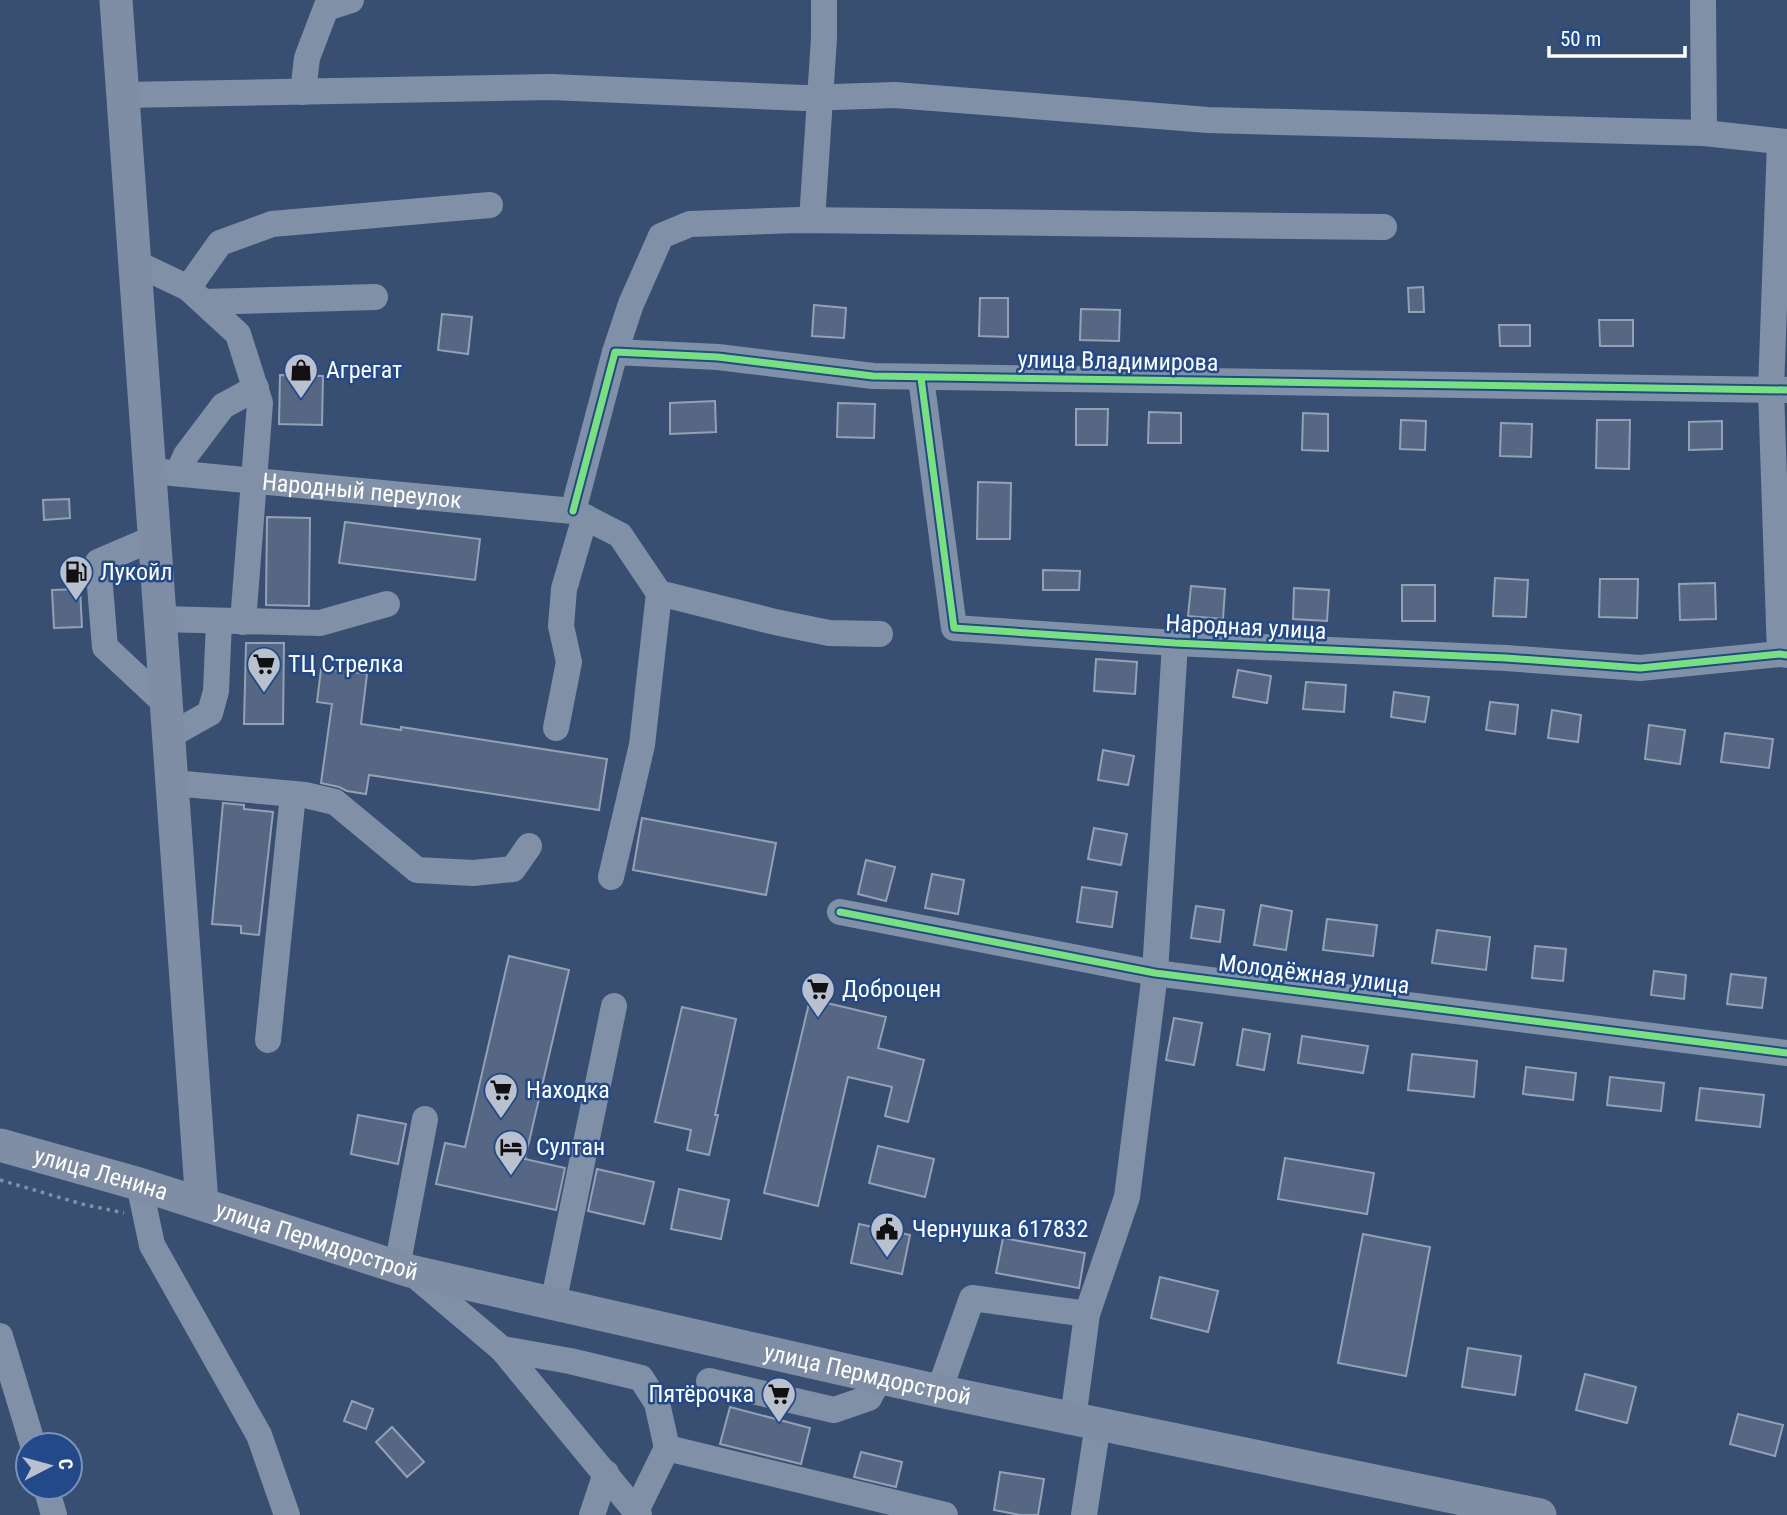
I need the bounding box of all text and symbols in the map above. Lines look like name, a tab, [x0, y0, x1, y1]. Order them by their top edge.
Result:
scale bar	[1549, 14, 1686, 58]
text: 50 m	[1560, 27, 1601, 51]
street label: улица Владимирова	[1017, 345, 1219, 377]
shop icon: Агрегат	[282, 351, 320, 400]
place label: Агрегат	[326, 356, 402, 384]
street label: Народный переулок	[261, 468, 464, 514]
fuel station icon: Лукойл	[57, 553, 95, 602]
place label: Лукойл	[100, 558, 173, 586]
street label: Народная улица	[1165, 609, 1327, 645]
supermarket icon: ТЦ Стрелка	[245, 645, 283, 694]
place label: ТЦ Стрелка	[288, 650, 404, 678]
street label: Молодёжная улица	[1217, 948, 1411, 1000]
supermarket icon: Доброцен	[799, 970, 837, 1019]
place label: Доброцен	[842, 975, 941, 1003]
supermarket icon: Находка	[482, 1071, 520, 1120]
place label: Находка	[526, 1076, 610, 1104]
hotel icon: Султан	[492, 1128, 530, 1177]
place label: Султан	[536, 1133, 605, 1161]
street label: улица Ленина	[31, 1141, 171, 1206]
street label: улица Пермдорстрой	[212, 1195, 421, 1286]
public building icon: Чернушка 617832	[868, 1210, 906, 1259]
place label: Чернушка 617832	[912, 1215, 1088, 1243]
street label: улица Пермдорстрой	[761, 1338, 973, 1411]
supermarket icon: Пятёрочка	[760, 1375, 798, 1424]
place label: Пятёрочка	[649, 1380, 754, 1408]
north arrow	[14, 1431, 84, 1501]
text: С	[53, 1458, 77, 1471]

